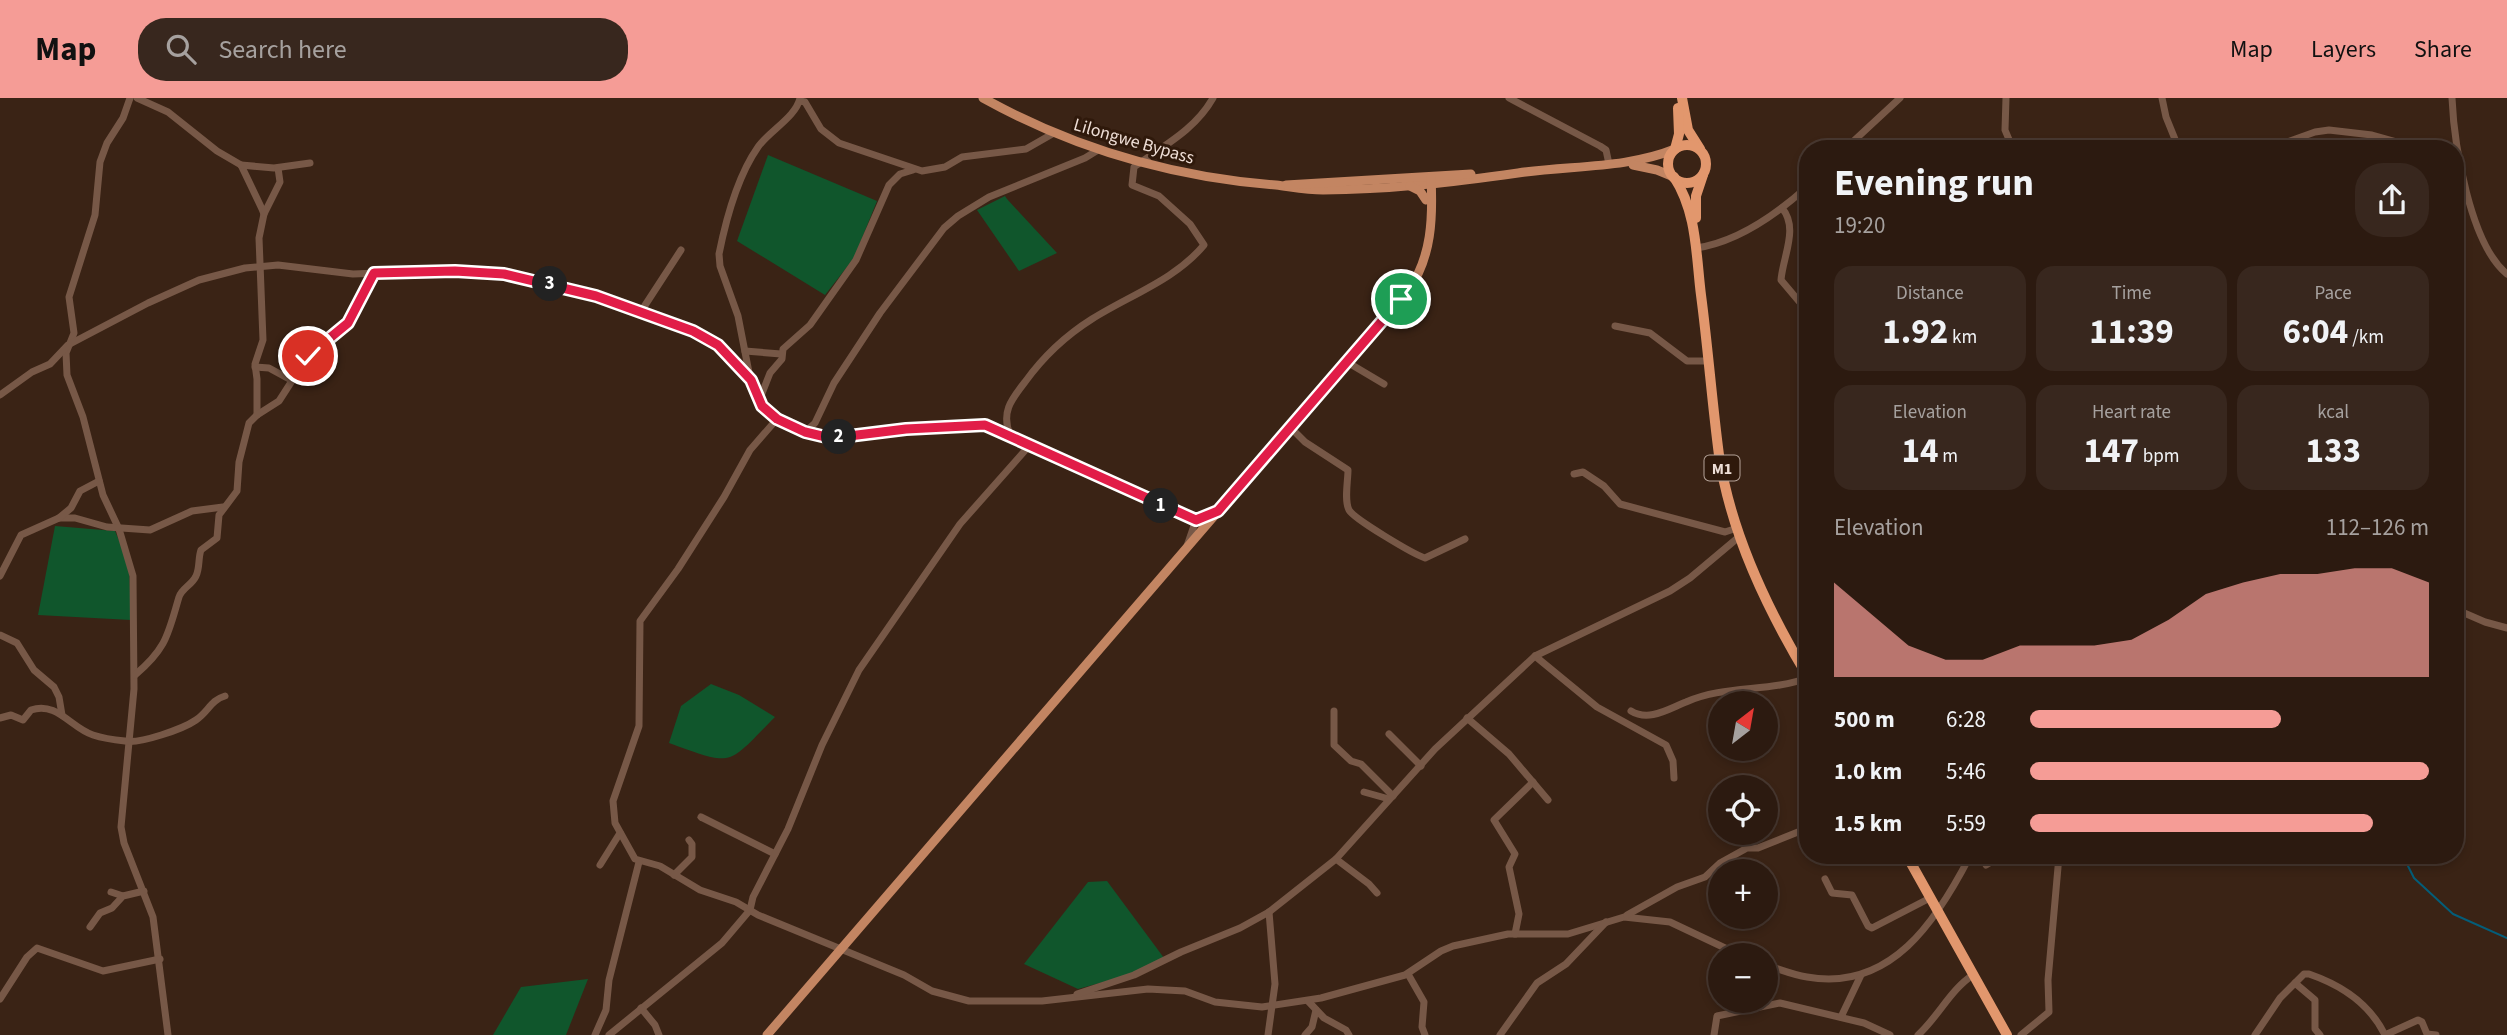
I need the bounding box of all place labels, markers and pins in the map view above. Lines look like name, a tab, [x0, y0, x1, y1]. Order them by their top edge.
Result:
pin: 3	[532, 266, 568, 302]
pin	[1371, 269, 1431, 329]
pin	[278, 326, 338, 386]
pin: 2	[822, 420, 856, 454]
pin: 1	[1144, 488, 1178, 524]

